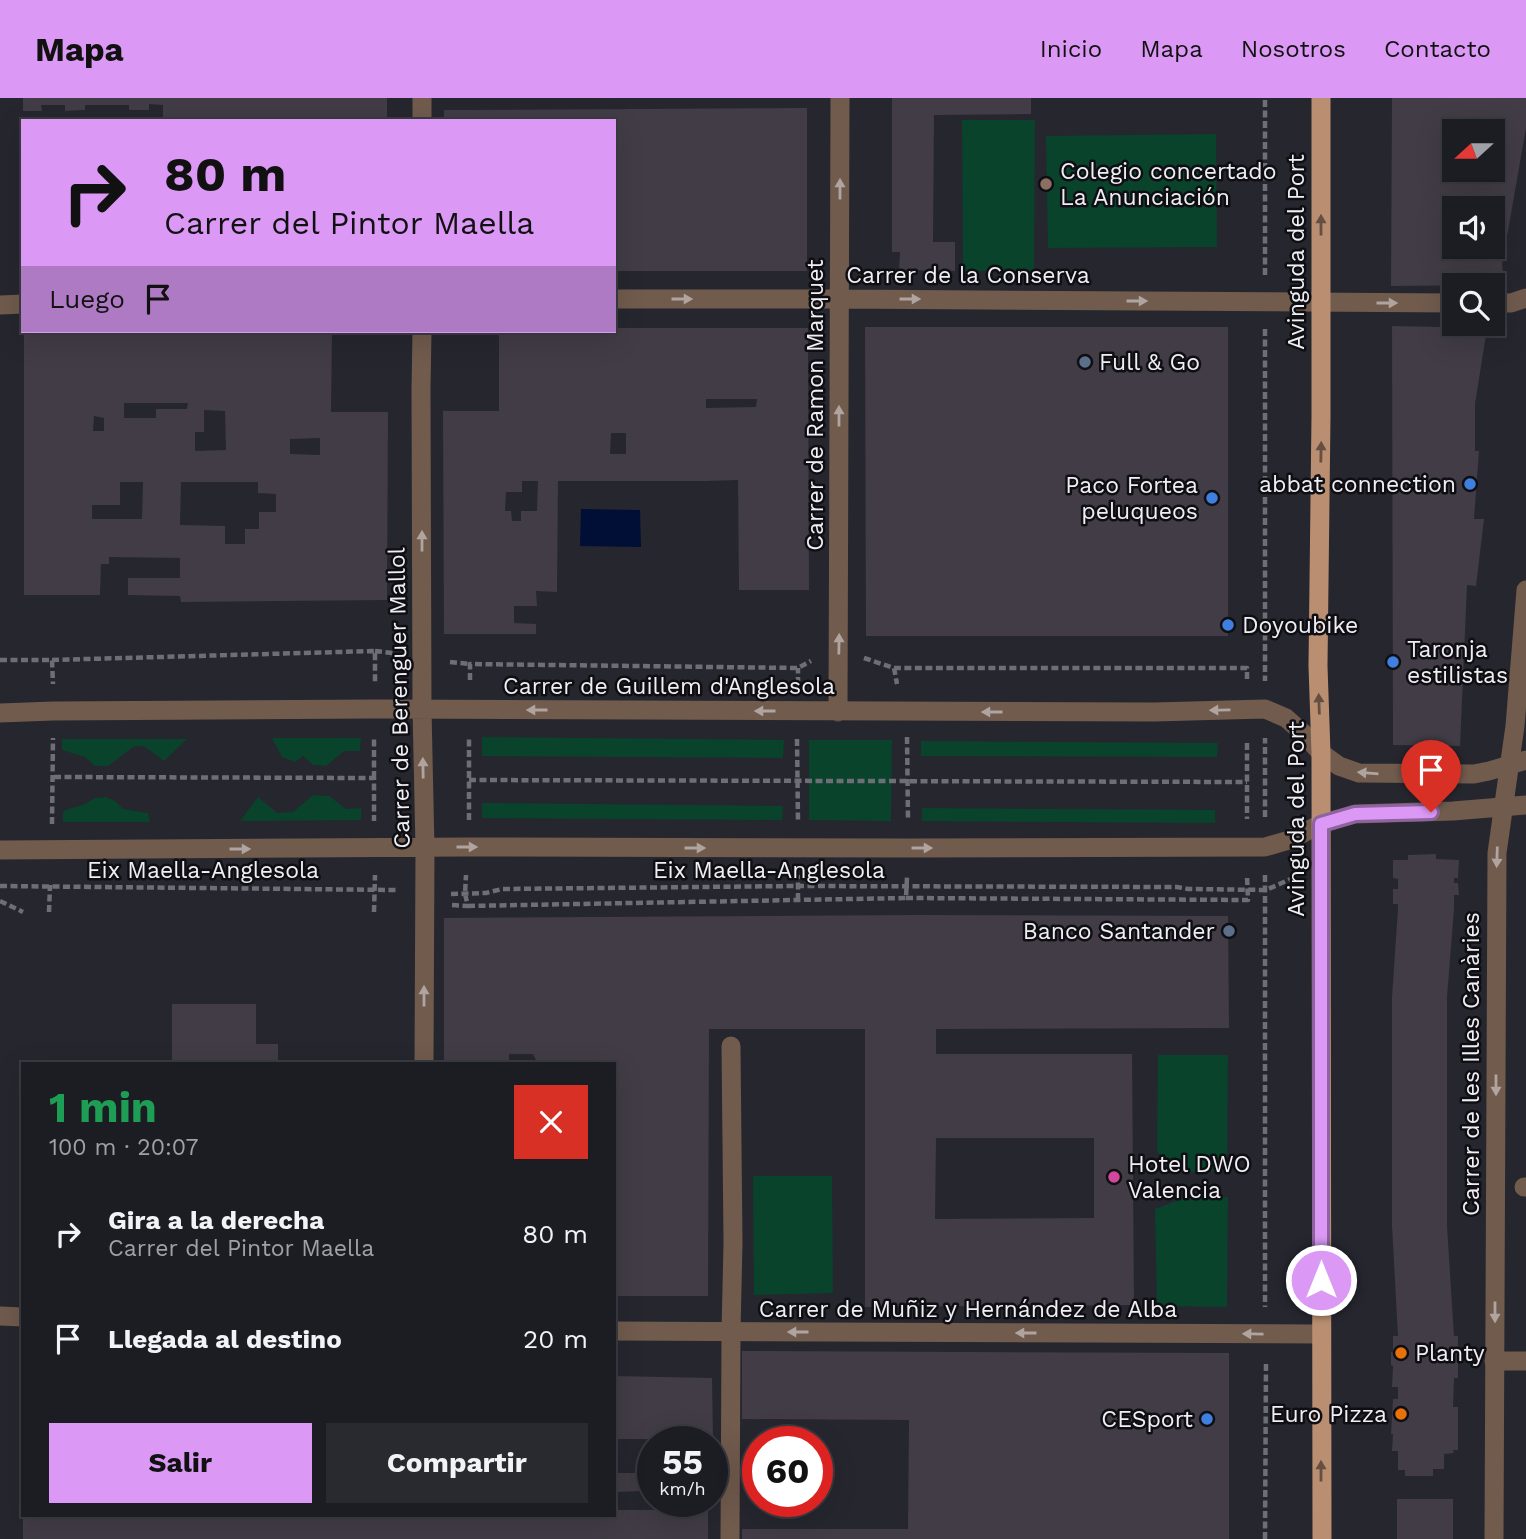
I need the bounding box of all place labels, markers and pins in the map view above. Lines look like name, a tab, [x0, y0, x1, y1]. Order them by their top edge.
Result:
place label: Colegio concertado La Anunciación	[1060, 158, 1277, 211]
marker: Colegio concertado La Anunciación	[1038, 176, 1054, 192]
place label: Full & Go	[1099, 349, 1200, 376]
marker: Full & Go	[1077, 354, 1093, 370]
place label: abbat connection	[1259, 471, 1456, 498]
place label: Paco Fortea peluqueos	[1065, 472, 1198, 525]
marker: abbat connection	[1462, 476, 1478, 492]
marker: Paco Fortea peluqueos	[1204, 490, 1220, 506]
place label: Doyoubike	[1242, 612, 1358, 639]
marker: Doyoubike	[1220, 617, 1236, 633]
place label: Taronja estilistas	[1407, 636, 1508, 689]
marker: Taronja estilistas	[1385, 654, 1401, 670]
pin	[1401, 740, 1461, 812]
place label: Banco Santander	[1023, 918, 1215, 945]
marker: Banco Santander	[1221, 923, 1237, 939]
place label: Hotel DWO Valencia	[1128, 1151, 1251, 1204]
marker: Hotel DWO Valencia	[1106, 1169, 1122, 1185]
place label: Planty	[1415, 1340, 1485, 1367]
marker: Planty	[1393, 1345, 1409, 1361]
place label: Euro Pizza	[1270, 1401, 1387, 1428]
place label: CESport	[1101, 1406, 1193, 1433]
marker: Euro Pizza	[1393, 1406, 1409, 1422]
marker: CESport	[1199, 1411, 1215, 1427]

